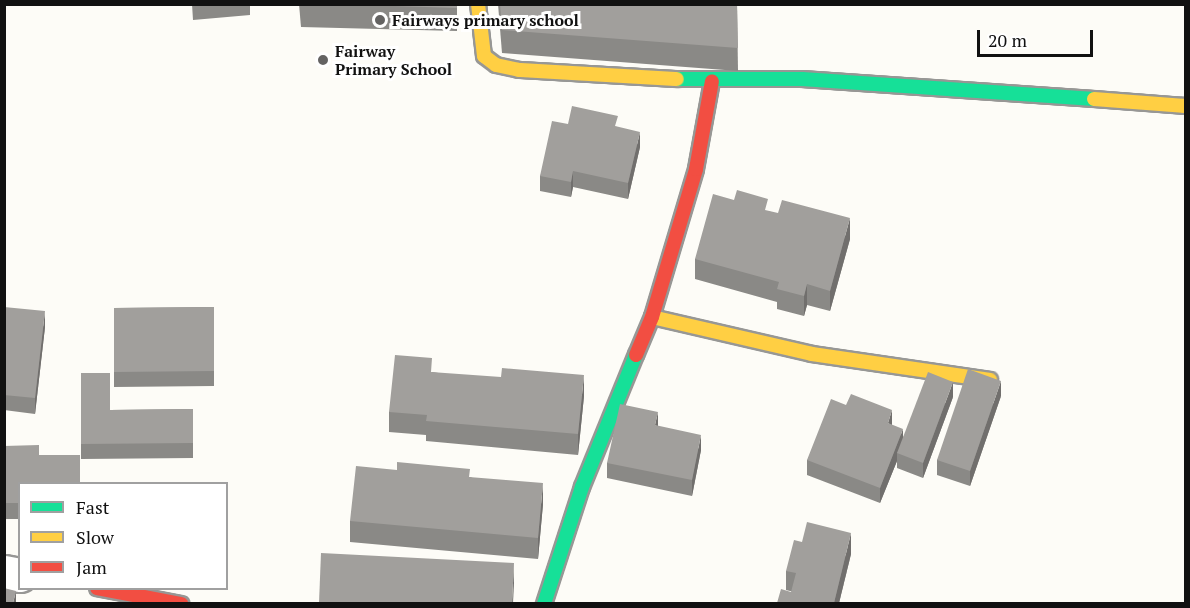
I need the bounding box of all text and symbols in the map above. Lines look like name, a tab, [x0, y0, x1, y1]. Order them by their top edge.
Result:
place label: Fairways primary school	[392, 10, 579, 30]
marker: Fairways primary school	[373, 13, 387, 27]
scale bar	[980, 18, 1096, 56]
text: 20 m	[988, 28, 1027, 52]
place label: Fairway Primary School	[335, 41, 452, 79]
marker: Fairway Primary School	[316, 53, 330, 67]
legend	[18, 482, 228, 590]
text: Fast	[76, 495, 109, 519]
text: Slow	[76, 525, 114, 549]
text: Jam	[76, 555, 107, 579]

